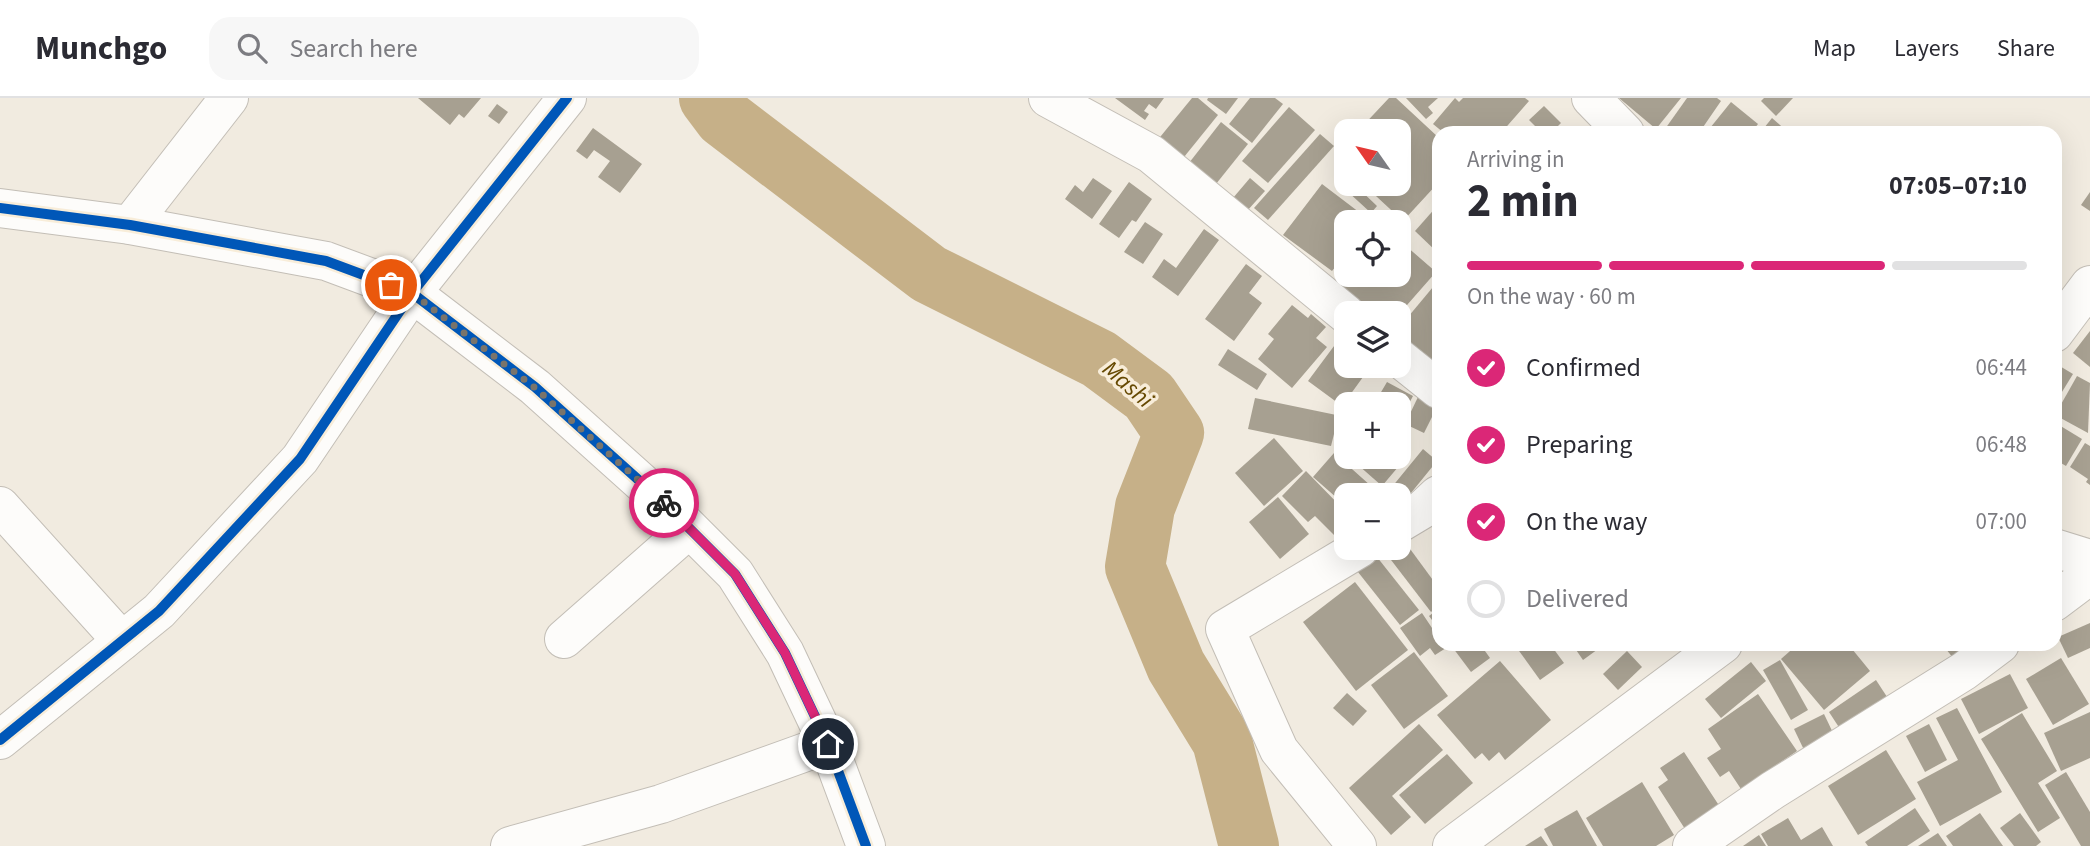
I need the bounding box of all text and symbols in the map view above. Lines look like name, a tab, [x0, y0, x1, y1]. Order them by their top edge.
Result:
search box	[209, 17, 699, 80]
text: Munchgo	[35, 25, 167, 72]
icon: search	[233, 29, 271, 67]
text: Search here	[289, 30, 418, 67]
text: Map	[1813, 31, 1856, 66]
text: Layers	[1894, 31, 1959, 66]
text: Share	[1997, 31, 2055, 66]
north arrow	[1334, 119, 1410, 196]
map controls	[1334, 119, 1411, 560]
text: Arriving in	[1467, 143, 1565, 176]
text: 07:05–07:10	[1889, 167, 2027, 204]
text: 2 min	[1467, 169, 1579, 234]
button: locate	[1334, 210, 1411, 287]
pin	[361, 255, 421, 315]
icon: bag	[372, 266, 410, 304]
text: On the way · 60 m	[1467, 280, 1636, 313]
button: layers	[1334, 301, 1411, 378]
icon: check	[1467, 349, 1505, 387]
text: Confirmed	[1526, 349, 1641, 386]
text: 06:44	[1976, 351, 2027, 384]
water label: Mashi	[1094, 352, 1161, 417]
button: +	[1334, 392, 1411, 469]
icon: check	[1467, 426, 1505, 464]
text: Preparing	[1526, 426, 1632, 463]
text: 06:48	[1976, 428, 2027, 461]
courier	[629, 468, 699, 538]
button: −	[1334, 483, 1411, 560]
icon: bike	[645, 484, 683, 522]
icon: check	[1467, 503, 1505, 541]
text: On the way	[1526, 503, 1647, 540]
text: 07:00	[1976, 505, 2027, 538]
text: Delivered	[1526, 580, 1629, 617]
pin	[798, 714, 858, 774]
icon: home	[809, 725, 847, 763]

